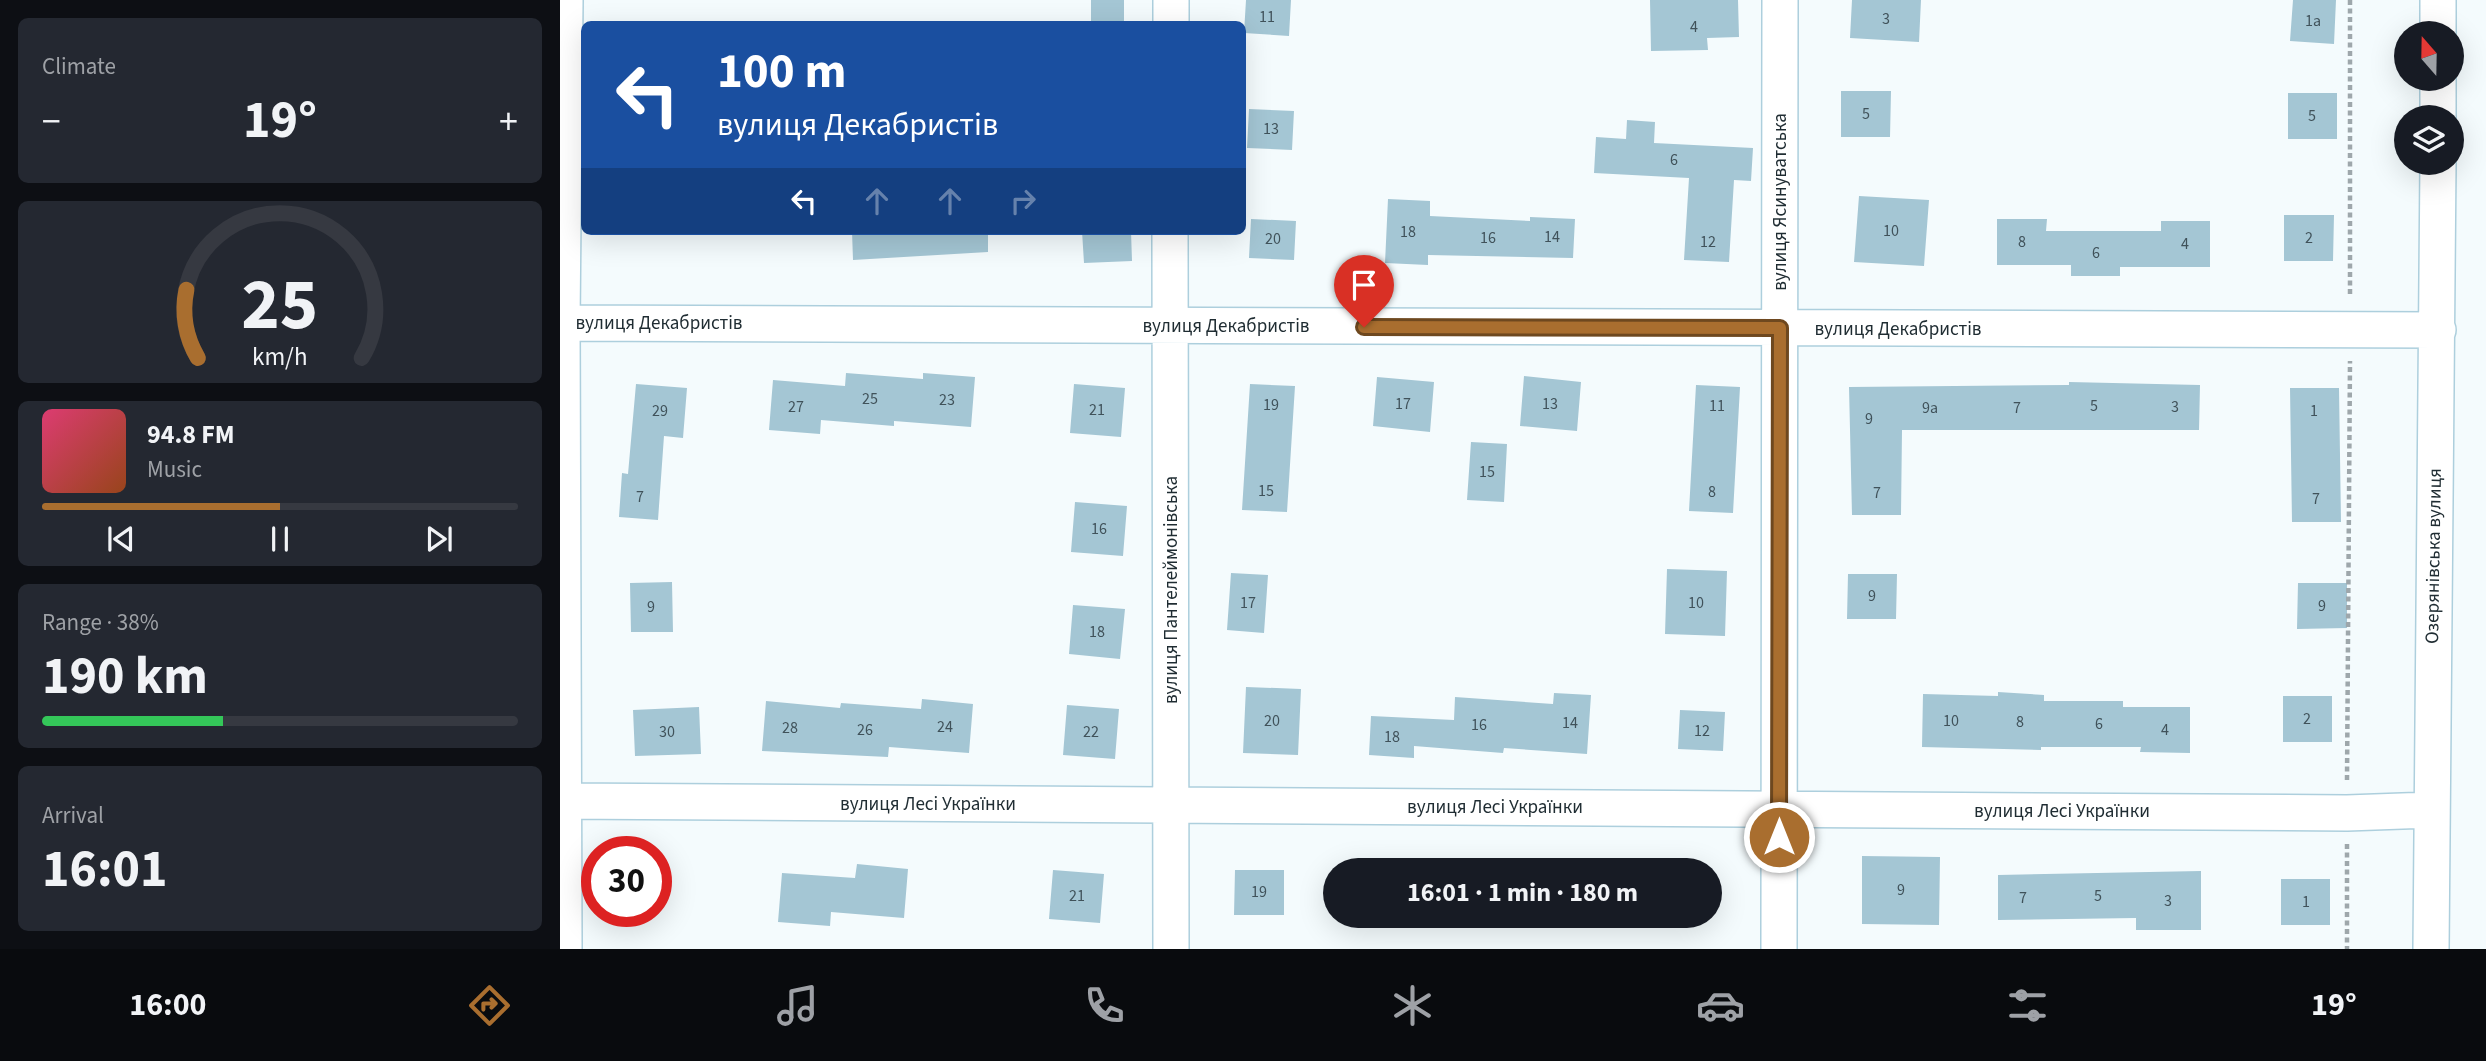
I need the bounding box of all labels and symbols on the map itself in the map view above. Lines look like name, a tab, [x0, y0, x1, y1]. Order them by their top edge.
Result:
house number: 11	[1259, 6, 1275, 28]
house number: 3	[1882, 8, 1890, 30]
house number: 1а	[2305, 10, 2321, 32]
house number: 4	[1690, 16, 1698, 38]
north arrow	[2394, 21, 2464, 91]
house number: 5	[1862, 103, 1870, 125]
house number: 5	[2308, 105, 2316, 127]
street label: вулиця Ясинуватська	[1767, 113, 1794, 291]
house number: 13	[1263, 118, 1279, 140]
house number: 6	[1670, 149, 1678, 171]
house number: 10	[1883, 220, 1899, 242]
house number: 18	[1400, 221, 1416, 243]
house number: 14	[1544, 226, 1560, 248]
house number: 16	[1480, 227, 1496, 249]
house number: 2	[2305, 227, 2313, 249]
house number: 20	[1265, 228, 1281, 250]
house number: 12	[1700, 231, 1716, 253]
house number: 8	[2018, 231, 2026, 253]
house number: 4	[2181, 233, 2189, 255]
house number: 6	[2092, 242, 2100, 264]
pin	[1334, 255, 1394, 327]
street label: вулиця Декабристів	[576, 310, 742, 337]
street label: вулиця Декабристів	[1143, 313, 1309, 340]
street label: вулиця Декабристів	[1815, 316, 1981, 343]
house number: 25	[862, 388, 878, 410]
house number: 23	[939, 389, 955, 411]
house number: 17	[1395, 393, 1411, 415]
house number: 13	[1542, 393, 1558, 415]
house number: 19	[1263, 394, 1279, 416]
house number: 11	[1709, 395, 1725, 417]
house number: 5	[2090, 395, 2098, 417]
house number: 27	[788, 396, 804, 418]
house number: 3	[2171, 396, 2179, 418]
house number: 9а	[1922, 397, 1938, 419]
house number: 7	[2013, 397, 2021, 419]
house number: 21	[1089, 399, 1105, 421]
house number: 29	[652, 400, 668, 422]
house number: 1	[2310, 400, 2318, 422]
house number: 9	[1865, 408, 1873, 430]
house number: 15	[1479, 461, 1495, 483]
street label: Озерянівська вулиця	[2419, 468, 2449, 644]
street label: вулиця Пантелеймонівська	[1158, 476, 1185, 704]
house number: 15	[1258, 480, 1274, 502]
house number: 8	[1708, 481, 1716, 503]
house number: 7	[1873, 482, 1881, 504]
house number: 7	[636, 486, 644, 508]
house number: 7	[2312, 488, 2320, 510]
house number: 16	[1091, 518, 1107, 540]
house number: 9	[1868, 585, 1876, 607]
house number: 17	[1240, 592, 1256, 614]
house number: 10	[1688, 592, 1704, 614]
house number: 9	[2318, 595, 2326, 617]
house number: 9	[647, 596, 655, 618]
house number: 18	[1089, 621, 1105, 643]
house number: 2	[2303, 708, 2311, 730]
house number: 20	[1264, 710, 1280, 732]
house number: 10	[1943, 710, 1959, 732]
house number: 8	[2016, 711, 2024, 733]
house number: 14	[1562, 712, 1578, 734]
house number: 6	[2095, 713, 2103, 735]
house number: 16	[1471, 714, 1487, 736]
house number: 24	[937, 716, 953, 738]
house number: 28	[782, 717, 798, 739]
house number: 26	[857, 719, 873, 741]
house number: 4	[2161, 719, 2169, 741]
house number: 12	[1694, 720, 1710, 742]
house number: 30	[659, 721, 675, 743]
house number: 22	[1083, 721, 1099, 743]
house number: 18	[1384, 726, 1400, 748]
street label: вулиця Лесі Українки	[840, 791, 1016, 818]
street label: вулиця Лесі Українки	[1407, 794, 1583, 821]
street label: вулиця Лесі Українки	[1974, 798, 2150, 825]
position arrow	[1742, 800, 1816, 874]
speed limit sign: 30	[581, 836, 672, 927]
house number: 9	[1897, 879, 1905, 901]
house number: 19	[1251, 881, 1267, 903]
house number: 21	[1069, 885, 1085, 907]
house number: 5	[2094, 885, 2102, 907]
house number: 7	[2019, 887, 2027, 909]
house number: 3	[2164, 890, 2172, 912]
house number: 1	[2302, 891, 2310, 913]

